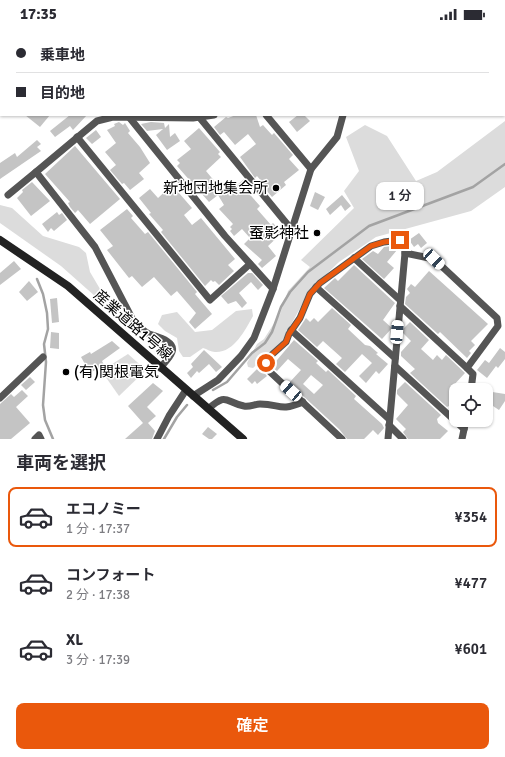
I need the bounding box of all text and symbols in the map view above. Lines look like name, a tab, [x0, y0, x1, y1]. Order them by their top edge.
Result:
text: 17:35	[20, 5, 57, 23]
text: 乗車地	[40, 46, 85, 64]
text: 目的地	[40, 84, 85, 102]
place label: 新地団地集会所	[163, 179, 268, 197]
callout: 1 分	[376, 182, 424, 210]
marker: 新地団地集会所	[271, 183, 281, 193]
text: 1 分	[389, 188, 411, 204]
place label: 蚕影神社	[249, 224, 309, 242]
marker: 蚕影神社	[312, 228, 322, 238]
route end	[391, 231, 409, 249]
car	[421, 246, 447, 272]
street label: 産業道路1号線	[90, 286, 176, 364]
car	[390, 320, 404, 344]
route start	[257, 354, 275, 372]
place label: (有)関根電気	[74, 363, 159, 381]
marker: (有)関根電気	[61, 367, 71, 377]
car	[278, 379, 304, 403]
map controls	[449, 383, 493, 427]
button: locate	[449, 383, 493, 427]
text: 車両を選択	[16, 452, 106, 474]
icon: car	[18, 499, 54, 535]
text: エコノミー	[66, 500, 141, 518]
text: ¥354	[455, 508, 487, 526]
text: 1 分 · 17:37	[66, 521, 130, 537]
icon: car	[18, 565, 54, 601]
text: コンフォート	[66, 566, 156, 584]
text: ¥477	[455, 574, 487, 592]
text: 2 分 · 17:38	[66, 587, 130, 603]
icon: car	[18, 631, 54, 667]
text: XL	[66, 631, 83, 649]
text: ¥601	[455, 640, 487, 658]
text: 3 分 · 17:39	[66, 652, 130, 668]
button: 確定	[16, 703, 489, 749]

